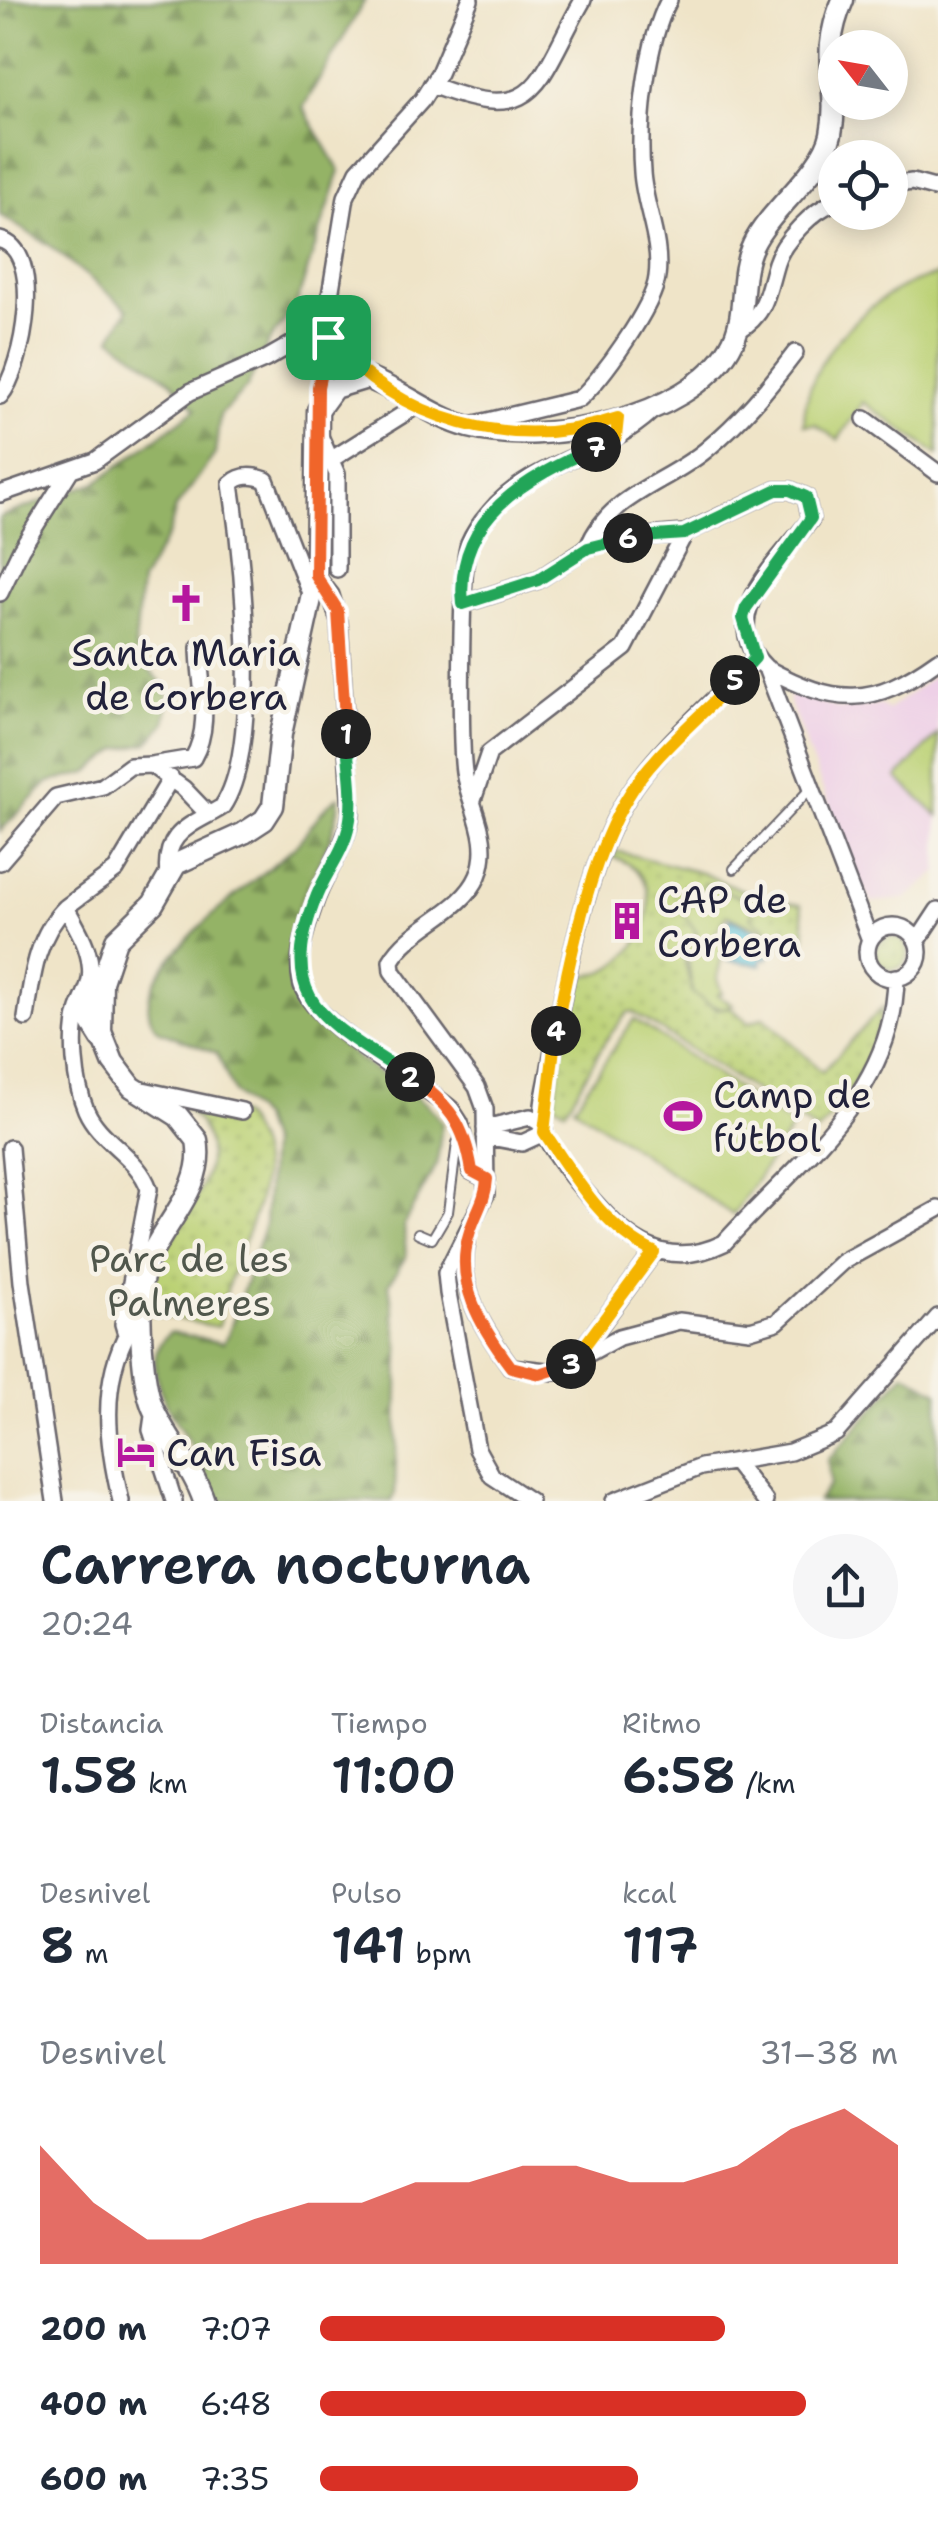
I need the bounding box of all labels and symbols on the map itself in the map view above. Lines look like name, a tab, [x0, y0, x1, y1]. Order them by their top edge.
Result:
north arrow	[818, 30, 908, 120]
pin	[286, 295, 371, 380]
pin: 7	[571, 422, 621, 472]
pin: 6	[603, 513, 653, 563]
church icon: Santa Maria de Corbera	[165, 582, 207, 624]
place label: Santa Maria de Corbera	[71, 627, 301, 722]
pin: 5	[710, 655, 760, 705]
pin: 1	[321, 709, 371, 759]
place label: CAP de Corbera	[657, 874, 801, 969]
building icon: CAP de Corbera	[606, 900, 648, 942]
pin: 4	[531, 1006, 581, 1056]
pin: 2	[385, 1052, 435, 1102]
place label: Camp de fútbol	[713, 1069, 872, 1164]
sports icon: Camp de fútbol	[662, 1095, 704, 1137]
park label: Parc de les Palmeres	[89, 1233, 289, 1328]
pin: 3	[546, 1339, 596, 1389]
place label: Can Fisa	[166, 1427, 322, 1478]
hotel icon: Can Fisa	[115, 1431, 157, 1473]

